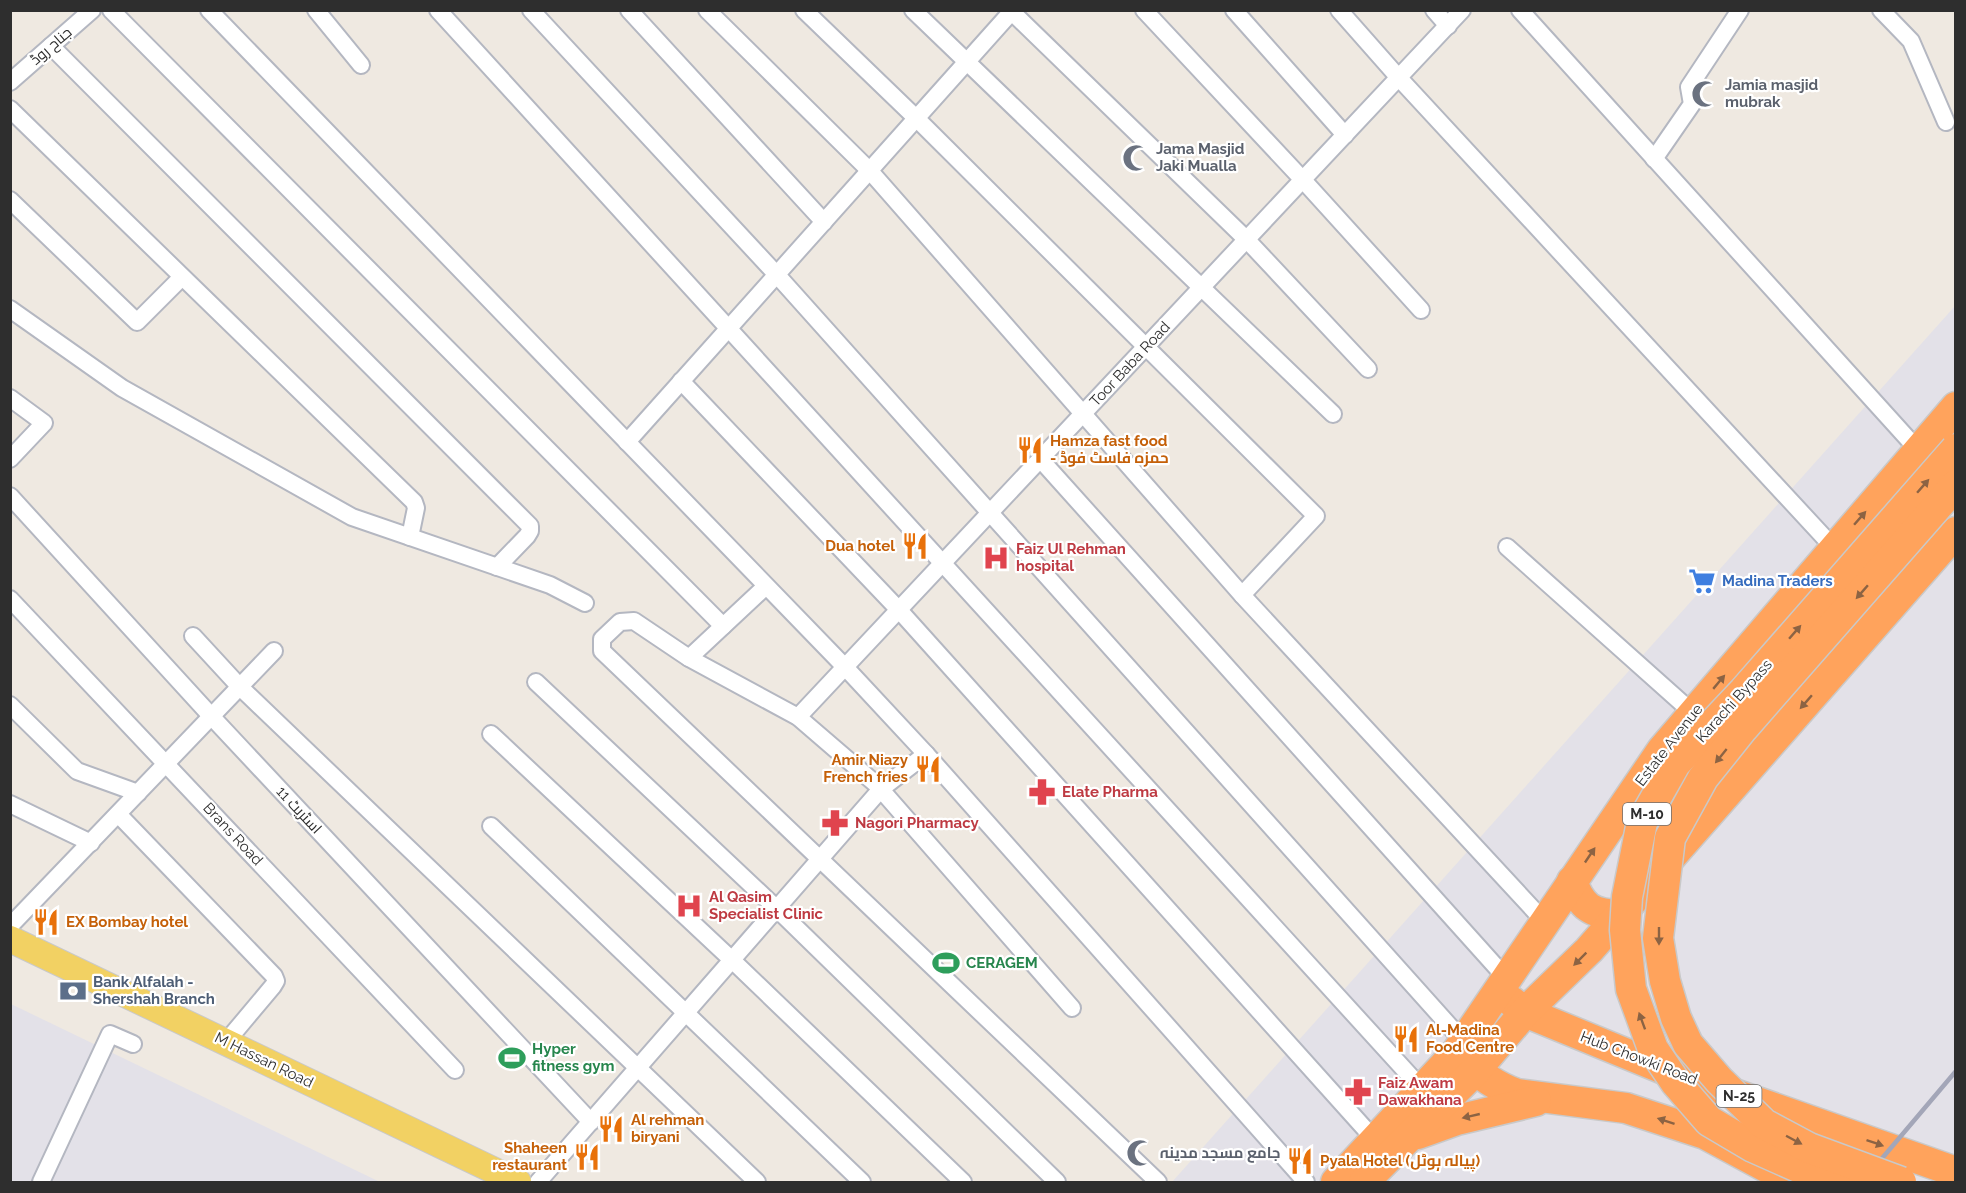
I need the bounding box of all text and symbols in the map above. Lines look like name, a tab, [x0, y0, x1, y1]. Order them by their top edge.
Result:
street label: جناح روڈ	[27, 23, 77, 70]
place label: Jamia masjid mubrak	[1725, 76, 1819, 111]
mosque icon: Jamia masjid mubrak	[1690, 79, 1720, 109]
place label: Jama Masjid Jaki Mualla	[1156, 140, 1245, 175]
mosque icon: Jama Masjid Jaki Mualla	[1121, 143, 1151, 173]
street label: Toor Baba Road	[1086, 318, 1174, 410]
place label: Hamza fast food - حمزہ فاسٹ فوڈ	[1050, 432, 1169, 467]
restaurant icon: Hamza fast food - حمزہ فاسٹ فوڈ	[1015, 435, 1045, 465]
one-way arrow	[1916, 479, 1929, 494]
one-way arrow	[1853, 510, 1866, 526]
restaurant icon: Dua hotel	[900, 531, 930, 561]
place label: Dua hotel	[825, 537, 895, 555]
place label: Faiz Ul Rehman hospital	[1016, 540, 1126, 575]
hospital icon: Faiz Ul Rehman hospital	[981, 543, 1011, 573]
supermarket icon: Madina Traders	[1687, 566, 1717, 596]
place label: Madina Traders	[1722, 572, 1833, 590]
one-way arrow	[1856, 584, 1869, 599]
one-way arrow	[1788, 625, 1802, 640]
street label: Karachi Bypass	[1692, 656, 1776, 746]
one-way arrow	[1713, 674, 1726, 690]
one-way arrow	[1800, 694, 1813, 709]
street label: Estate Avenue	[1631, 700, 1707, 790]
one-way arrow	[1714, 748, 1727, 764]
place label: Amir Niazy French fries	[823, 751, 909, 786]
restaurant icon: Amir Niazy French fries	[913, 754, 943, 784]
pharmacy icon: Elate Pharma	[1027, 777, 1057, 807]
street label: اسٹریٹ 11	[273, 783, 325, 837]
place label: Elate Pharma	[1062, 783, 1158, 801]
street label: Brans Road	[199, 799, 267, 869]
road number: M-10	[1623, 803, 1671, 825]
pharmacy icon: Nagori Pharmacy	[820, 808, 850, 838]
place label: Nagori Pharmacy	[855, 814, 979, 832]
one-way arrow	[1584, 847, 1596, 863]
place label: Al Qasim Specialist Clinic	[709, 888, 824, 923]
hospital icon: Al Qasim Specialist Clinic	[674, 891, 704, 921]
restaurant icon: EX Bombay hotel	[31, 907, 61, 937]
place label: EX Bombay hotel	[66, 913, 188, 931]
one-way arrow	[1654, 926, 1664, 945]
sports icon: CERAGEM	[931, 948, 961, 978]
one-way arrow	[1574, 952, 1588, 966]
place label: CERAGEM	[966, 954, 1038, 972]
place label: Bank Alfalah - Shershah Branch	[93, 973, 215, 1008]
bank icon: Bank Alfalah - Shershah Branch	[58, 976, 88, 1006]
one-way arrow	[1637, 1011, 1647, 1029]
place label: Al-Madina Food Centre	[1426, 1021, 1514, 1056]
restaurant icon: Al-Madina Food Centre	[1391, 1024, 1421, 1054]
street label: Hub Chowki Road	[1578, 1027, 1700, 1089]
street label: M Hassan Road	[212, 1028, 316, 1092]
place label: Hyper fitness gym	[532, 1040, 615, 1075]
sports icon: Hyper fitness gym	[497, 1043, 527, 1073]
place label: Faiz Awam Dawakhana	[1378, 1074, 1462, 1109]
pharmacy icon: Faiz Awam Dawakhana	[1343, 1077, 1373, 1107]
road number: N-25	[1716, 1085, 1762, 1107]
place label: Al rehman biryani	[631, 1111, 704, 1146]
one-way arrow	[1462, 1112, 1480, 1122]
restaurant icon: Al rehman biryani	[596, 1114, 626, 1144]
one-way arrow	[1657, 1116, 1675, 1125]
one-way arrow	[1786, 1135, 1803, 1145]
mosque icon: جامع مسجد مدینہ	[1125, 1138, 1155, 1168]
place label: Shaheen restaurant	[492, 1139, 567, 1174]
one-way arrow	[1866, 1139, 1884, 1149]
restaurant icon: Shaheen restaurant	[572, 1142, 602, 1172]
place label: جامع مسجد مدینہ	[1160, 1144, 1280, 1163]
restaurant icon: Pyala Hotel (پیالہ ہوٹل)	[1285, 1146, 1315, 1176]
place label: Pyala Hotel (پیالہ ہوٹل)	[1320, 1152, 1481, 1172]

